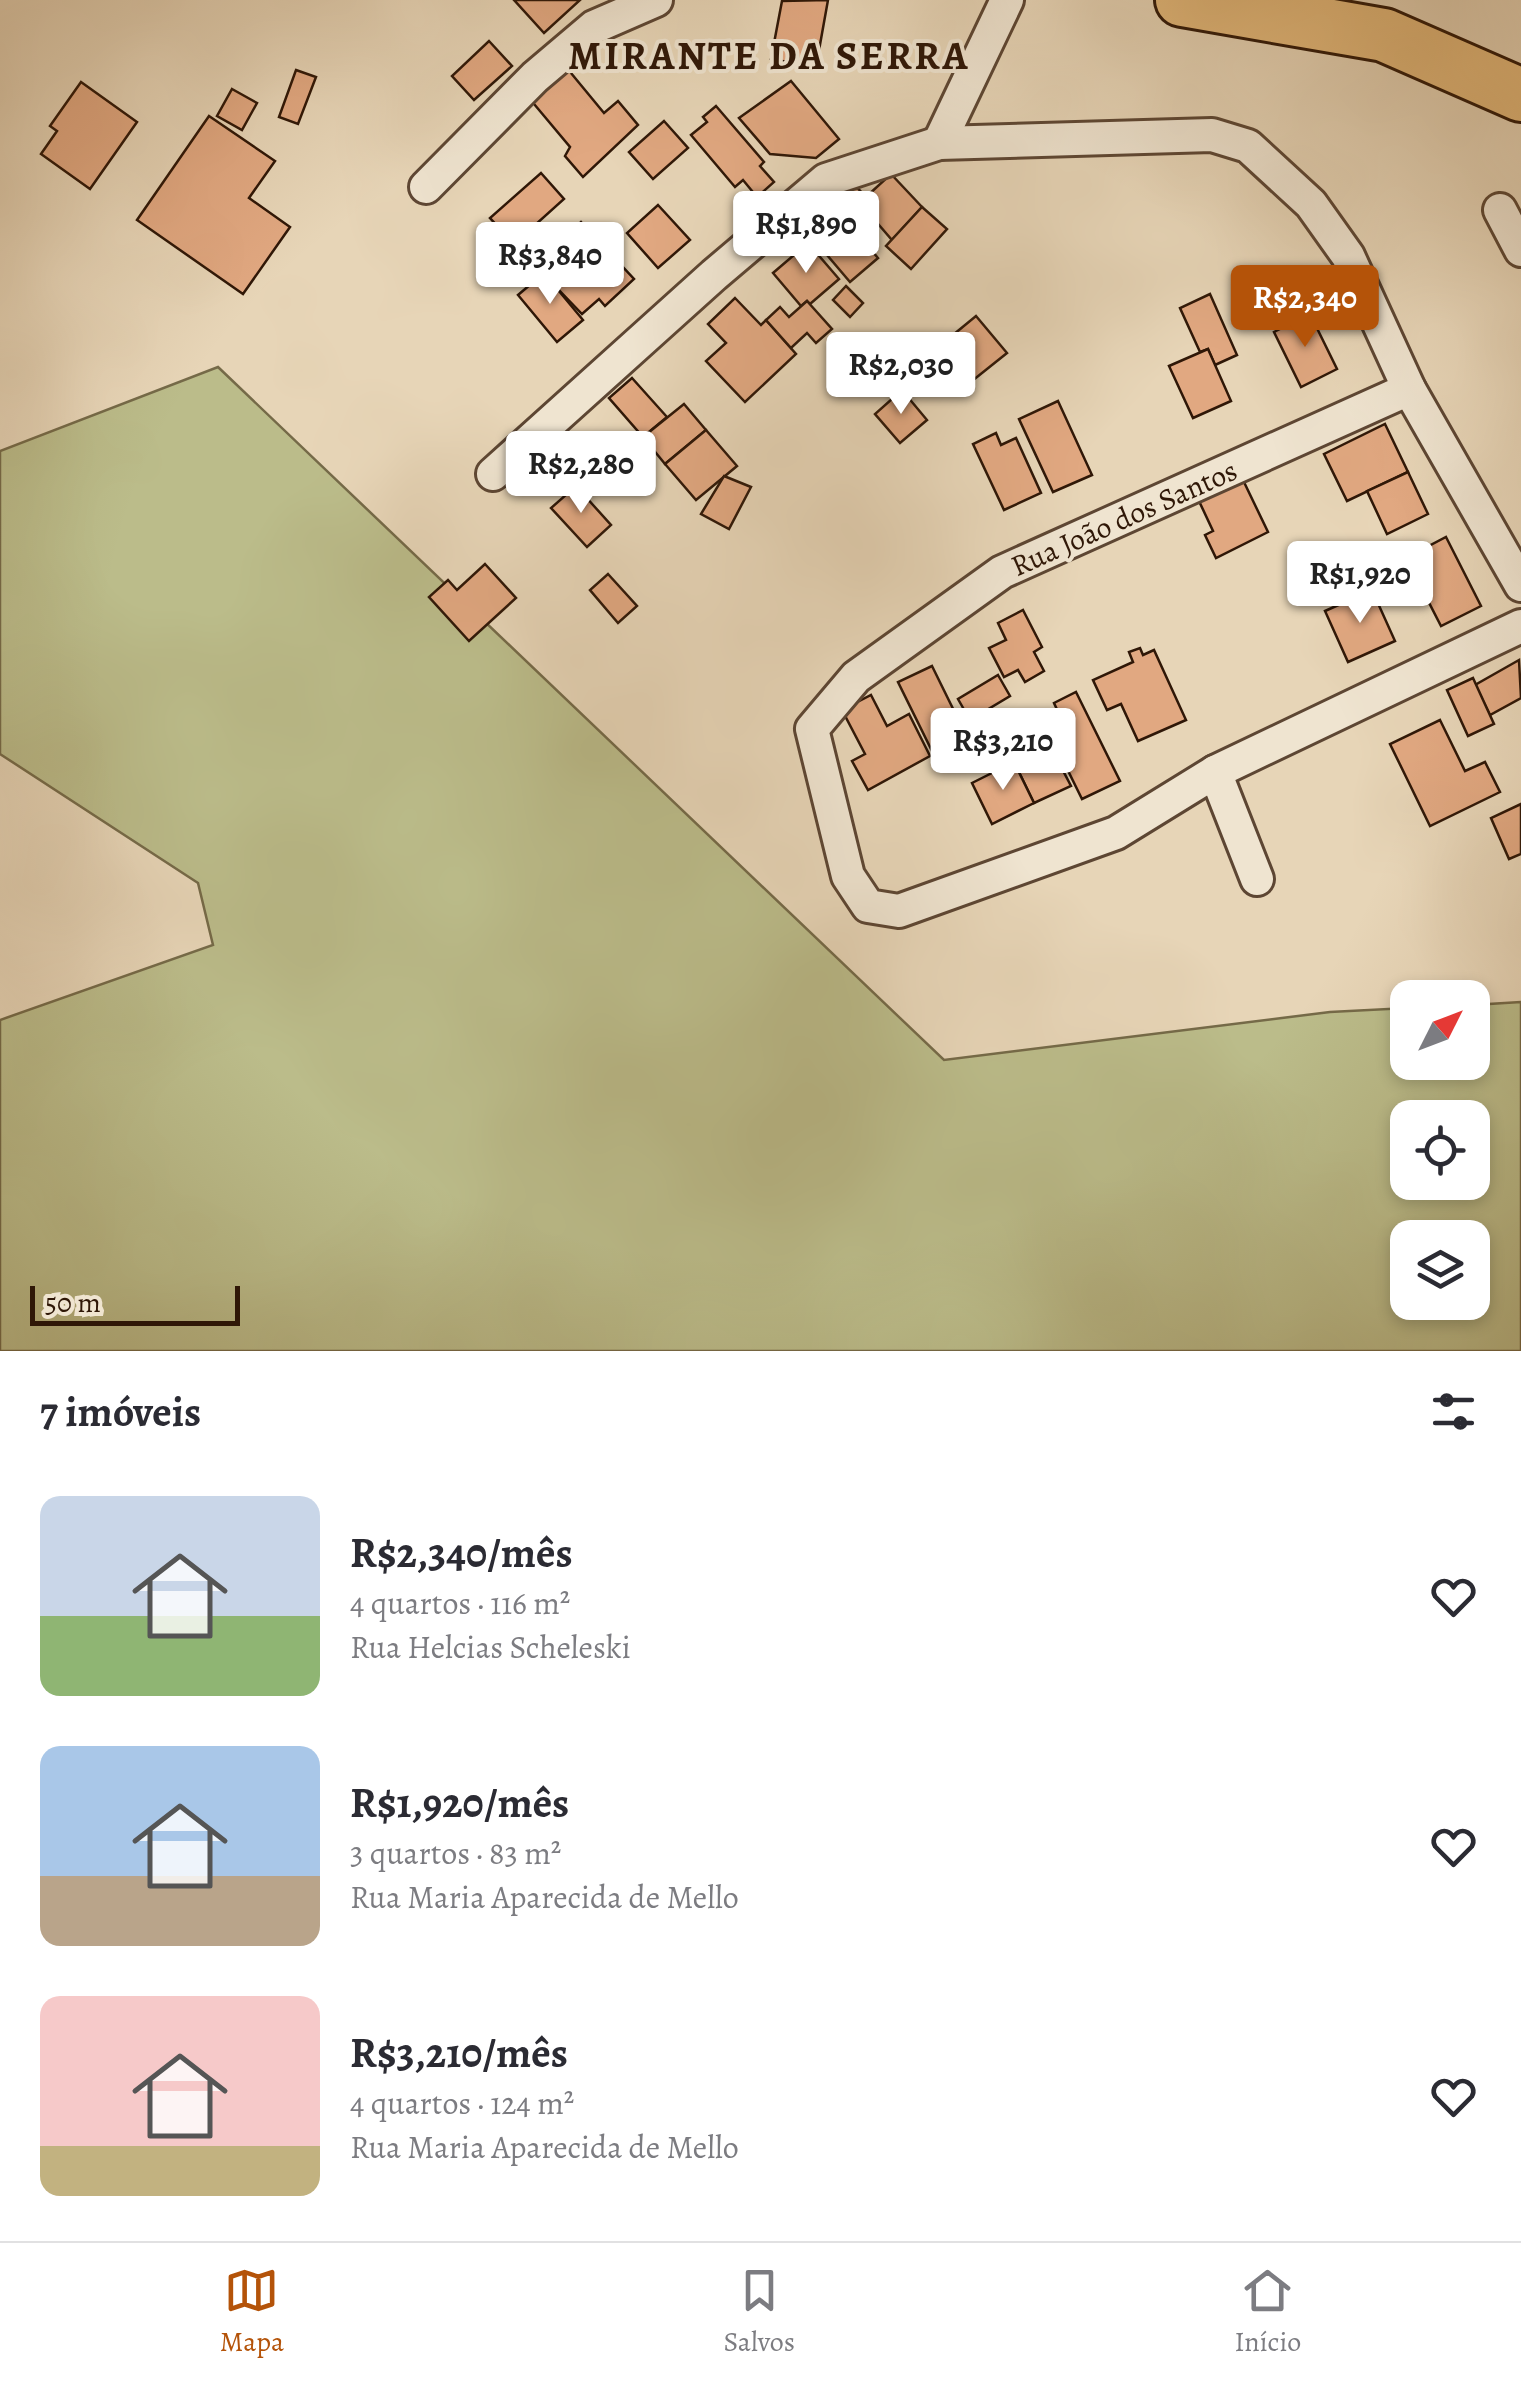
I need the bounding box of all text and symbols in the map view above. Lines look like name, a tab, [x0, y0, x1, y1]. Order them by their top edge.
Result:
district label: MIRANTE DA SERRA	[568, 28, 970, 83]
pin: R$1,890	[714, 191, 898, 276]
text: R$1,890	[755, 201, 857, 245]
pin: R$3,840	[458, 222, 642, 307]
text: R$3,840	[498, 232, 602, 276]
pin: R$2,340	[1213, 265, 1397, 350]
text: R$2,340	[1253, 275, 1357, 319]
pin: R$2,030	[809, 332, 993, 417]
text: R$2,030	[848, 342, 954, 386]
pin: R$2,280	[489, 431, 673, 516]
text: R$2,280	[528, 441, 634, 485]
street label: Rua João dos Santos	[1005, 450, 1243, 586]
pin: R$1,920	[1268, 541, 1452, 626]
text: R$1,920	[1309, 551, 1411, 595]
pin: R$3,210	[911, 708, 1095, 793]
text: R$3,210	[953, 718, 1053, 762]
north arrow	[1390, 980, 1490, 1080]
map controls	[1390, 980, 1490, 1320]
button: locate	[1390, 1100, 1490, 1200]
button: layers	[1390, 1220, 1490, 1320]
scale bar	[30, 1281, 240, 1326]
text: 50 m	[45, 1284, 101, 1322]
text: 7 imóveis	[40, 1383, 201, 1440]
icon: filters	[1426, 1384, 1481, 1439]
text: R$2,340/mês	[350, 1524, 573, 1581]
icon: home	[120, 1536, 240, 1656]
icon: heart	[1426, 1569, 1481, 1624]
text: 4 quartos · 116 m²	[350, 1581, 570, 1625]
text: Rua Helcias Scheleski	[350, 1625, 631, 1669]
text: R$1,920/mês	[350, 1774, 569, 1831]
icon: home	[120, 1786, 240, 1906]
icon: heart	[1426, 1819, 1481, 1874]
text: 3 quartos · 83 m²	[350, 1831, 561, 1875]
text: Rua Maria Aparecida de Mello	[350, 1875, 739, 1919]
text: R$3,210/mês	[350, 2024, 568, 2081]
icon: home	[120, 2036, 240, 2156]
icon: heart	[1426, 2069, 1481, 2124]
text: 4 quartos · 124 m²	[350, 2081, 574, 2125]
text: Rua Maria Aparecida de Mello	[350, 2125, 739, 2169]
tab: Mapa	[220, 2263, 284, 2361]
tab: Salvos	[724, 2263, 795, 2361]
tab: Início	[1234, 2263, 1301, 2361]

